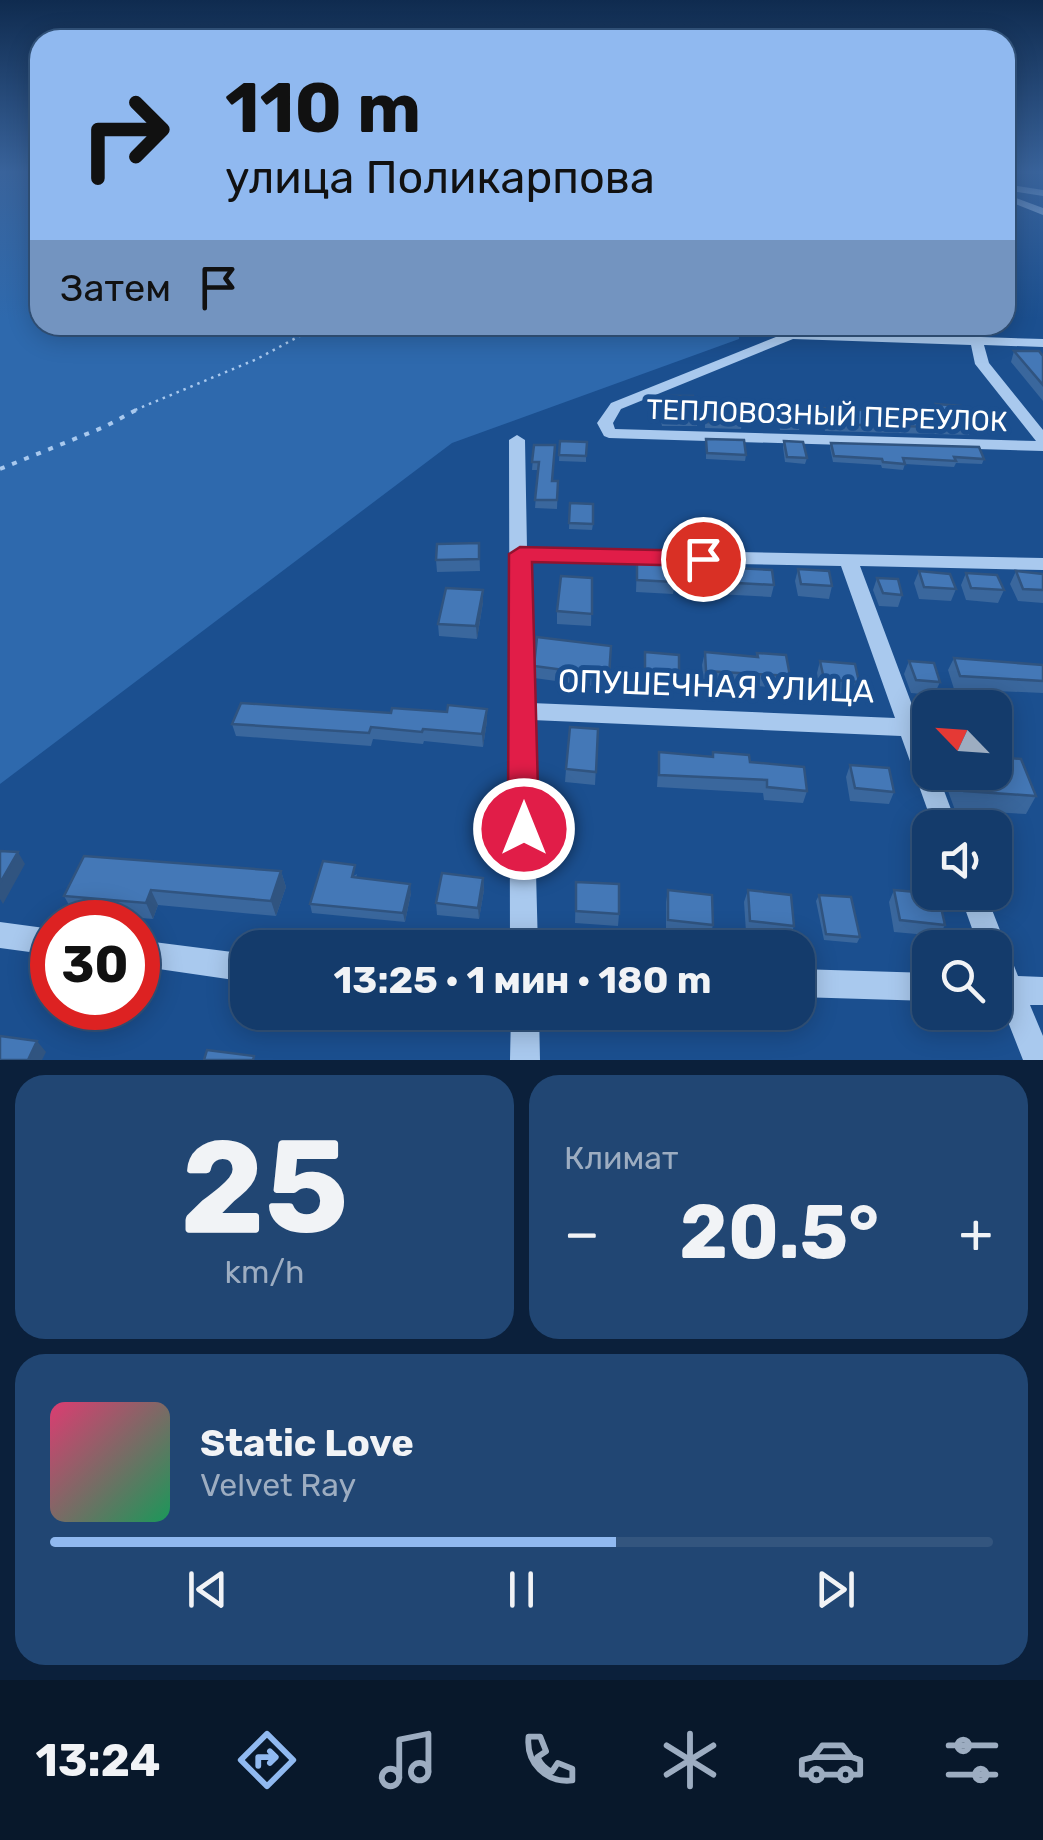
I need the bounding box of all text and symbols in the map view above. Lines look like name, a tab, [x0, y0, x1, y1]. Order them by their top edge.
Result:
text: 110 m	[225, 67, 421, 150]
icon: right	[60, 70, 190, 200]
text: улица Поликарпова	[225, 151, 655, 204]
icon: arrive	[191, 260, 246, 315]
text: Затем	[60, 265, 171, 311]
street label: ТЕПЛОВОЗНЫЙ ПЕРЕУЛОК	[646, 393, 1008, 438]
pin	[661, 517, 746, 602]
icon: arrive	[676, 532, 731, 587]
street label: ОПУШЕЧНАЯ УЛИЦА	[557, 661, 875, 711]
north arrow	[912, 690, 1012, 790]
map controls	[912, 690, 1012, 1030]
position arrow	[472, 777, 576, 881]
button: sound	[912, 810, 1012, 910]
speed limit sign: 30	[30, 900, 160, 1030]
button: search	[912, 930, 1012, 1030]
text: 13:25 · 1 мин · 180 m	[333, 957, 712, 1003]
text: 25	[180, 1110, 349, 1265]
text: Климат	[564, 1139, 678, 1177]
text: 20.5°	[679, 1188, 879, 1277]
text: −	[564, 1201, 600, 1266]
text: +	[959, 1201, 993, 1266]
text: km/h	[225, 1253, 304, 1291]
text: Static Love	[200, 1420, 414, 1466]
text: Velvet Ray	[200, 1466, 356, 1504]
icon: previous	[180, 1562, 235, 1617]
icon: pause	[494, 1562, 549, 1617]
icon: next	[808, 1562, 863, 1617]
icon: directions	[232, 1725, 302, 1795]
icon: music	[373, 1725, 443, 1795]
icon: phone	[514, 1725, 584, 1795]
icon: climate	[655, 1725, 725, 1795]
icon: car	[796, 1725, 866, 1795]
icon: filters	[937, 1725, 1007, 1795]
text: 13:24	[36, 1734, 161, 1787]

